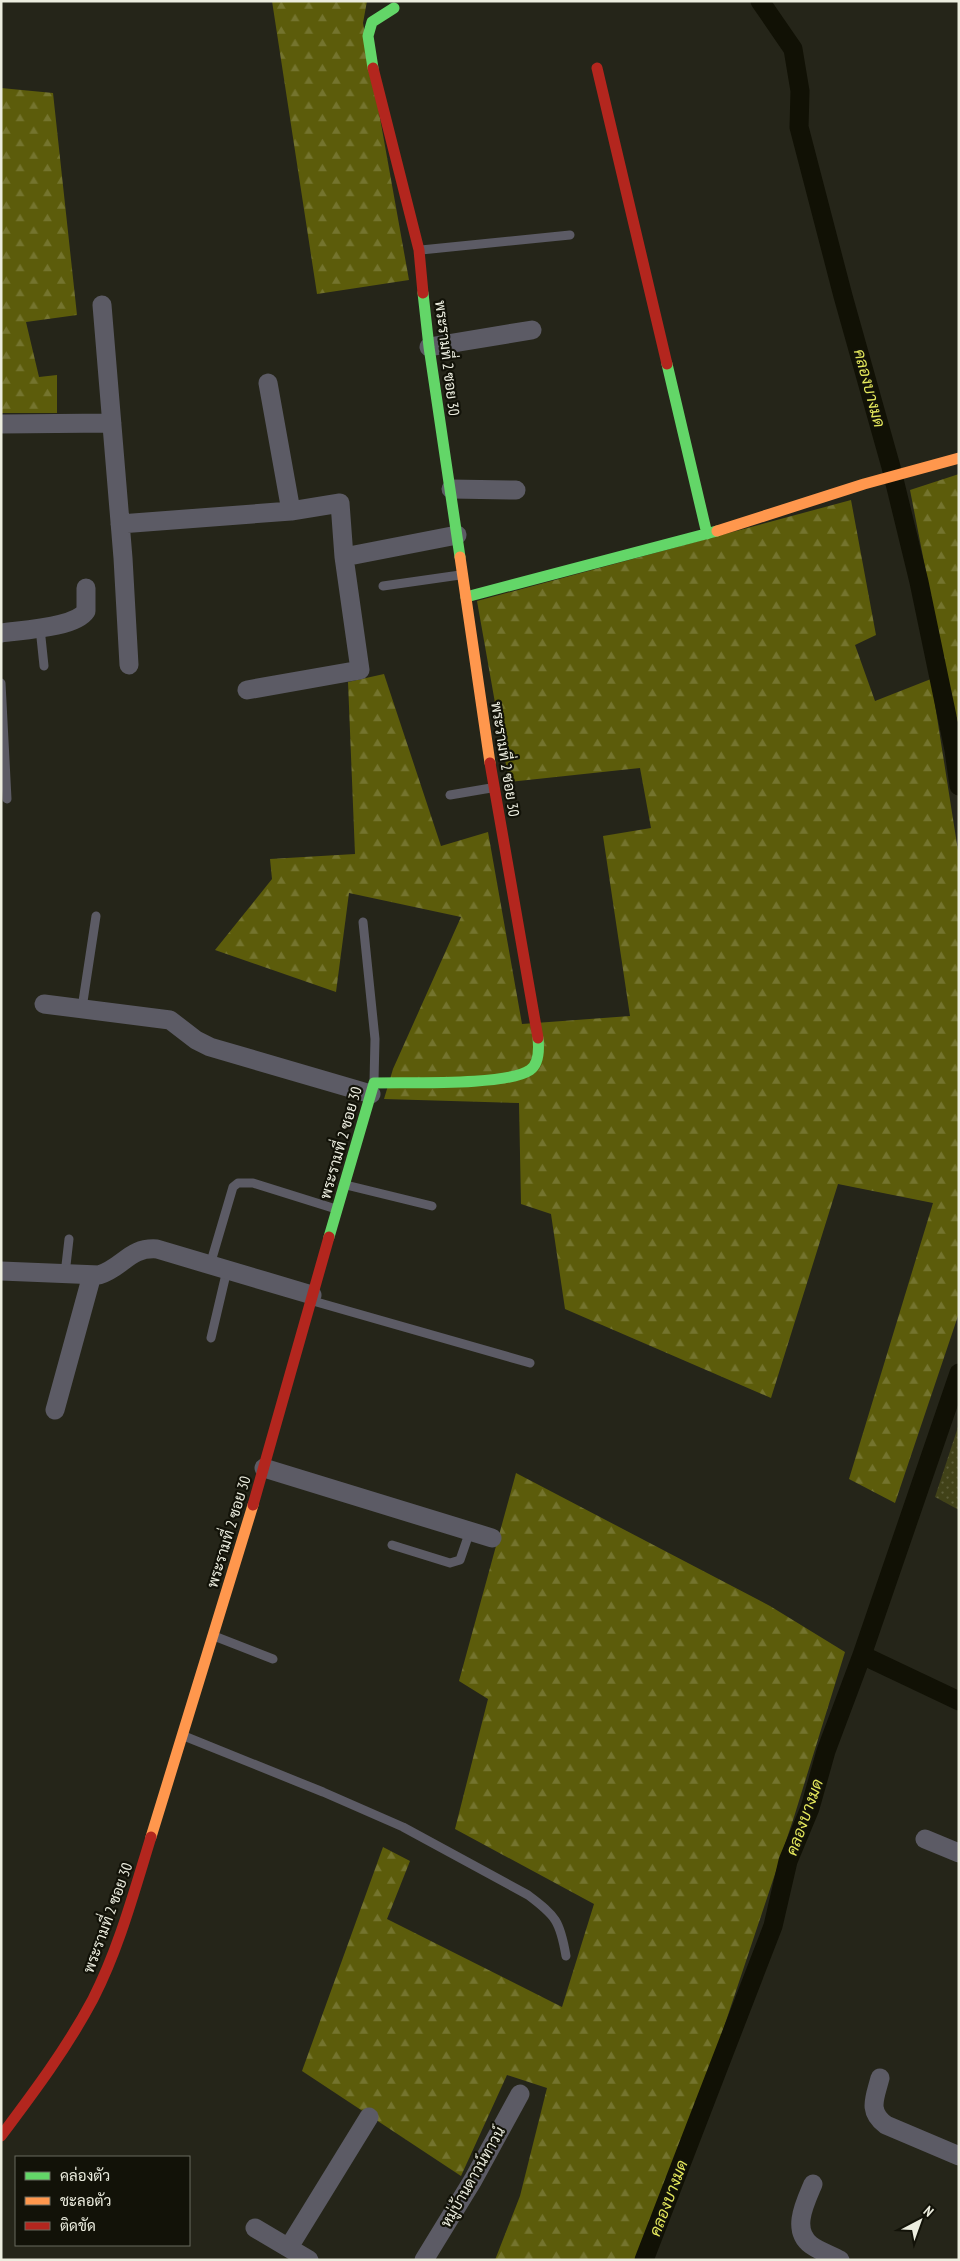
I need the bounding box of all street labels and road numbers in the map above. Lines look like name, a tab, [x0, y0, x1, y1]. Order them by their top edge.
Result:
street label: พระรามที่ 2 ซอย 30	[431, 299, 469, 417]
street label: พระรามที่ 2 ซอย 30	[487, 699, 529, 818]
street label: พระรามที่ 2 ซอย 30	[311, 1083, 366, 1201]
street label: พระรามที่ 2 ซอย 30	[198, 1472, 255, 1590]
street label: พระรามที่ 2 ซอย 30	[74, 1858, 136, 1976]
street label: หมู่บ้านดาวน์ทาวน์	[436, 2123, 510, 2231]

